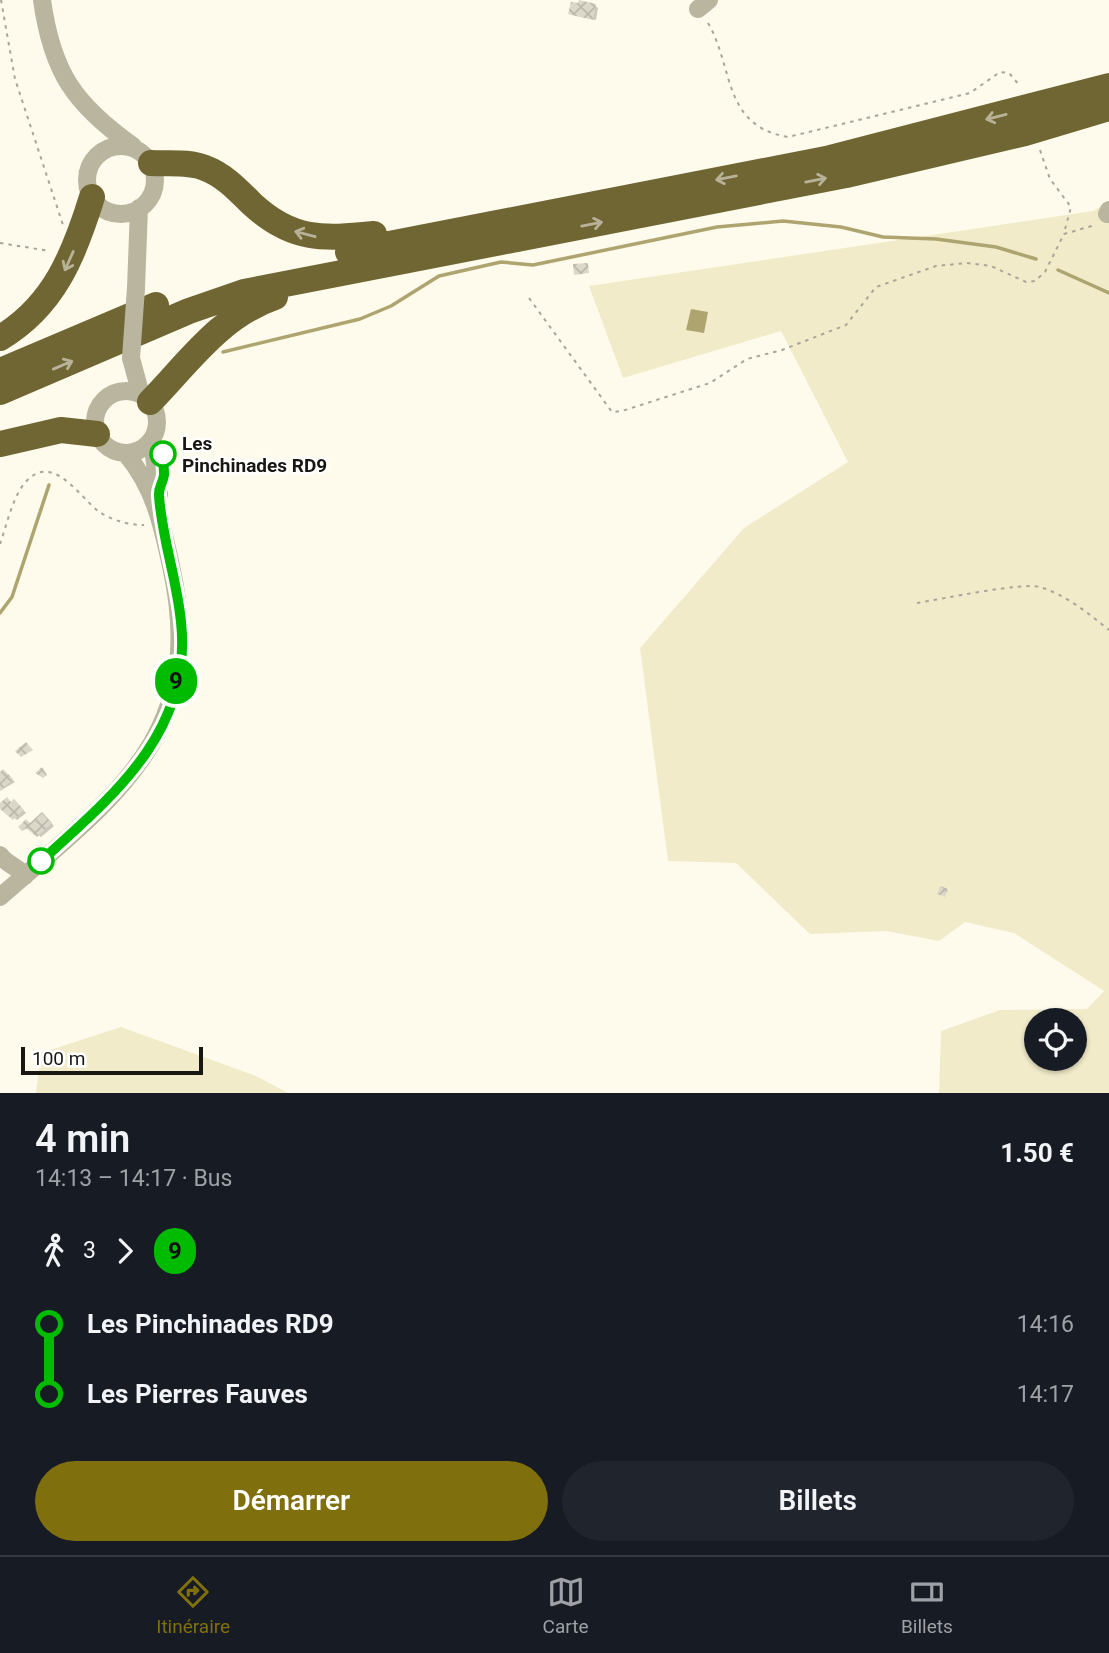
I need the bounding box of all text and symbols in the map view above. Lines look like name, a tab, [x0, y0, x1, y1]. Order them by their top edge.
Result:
one-way arrow	[985, 111, 1008, 124]
one-way arrow	[715, 171, 738, 185]
one-way arrow	[804, 173, 827, 187]
one-way arrow	[580, 216, 603, 230]
one-way arrow	[294, 227, 316, 240]
one-way arrow	[62, 250, 75, 271]
one-way arrow	[51, 358, 73, 371]
place label: Les Pinchinades RD9	[182, 432, 327, 477]
marker: Les Pinchinades RD9	[150, 441, 176, 467]
line badge: 9	[153, 658, 199, 704]
text: 9	[169, 667, 183, 695]
unlabelled marker	[28, 848, 54, 874]
map controls	[1024, 1008, 1087, 1071]
button: locate	[1024, 1008, 1087, 1071]
scale bar	[21, 1044, 203, 1076]
text: 100 m	[32, 1047, 85, 1070]
text: 4 min	[35, 1117, 130, 1161]
text: 1.50 €	[1000, 1138, 1074, 1168]
text: 14:13 – 14:17 · Bus	[35, 1165, 232, 1192]
icon: walk	[35, 1232, 73, 1270]
icon: forward	[106, 1232, 144, 1270]
text: 3	[83, 1237, 96, 1264]
text: 9	[168, 1237, 182, 1265]
text: Les Pinchinades RD9	[87, 1309, 334, 1339]
text: 14:16	[1017, 1311, 1074, 1338]
text: Les Pierres Fauves	[87, 1379, 308, 1409]
text: 14:17	[1017, 1381, 1074, 1408]
button: Démarrer	[35, 1461, 548, 1541]
button: Billets	[562, 1461, 1074, 1541]
tab: Itinéraire	[156, 1573, 230, 1638]
tab: Carte	[543, 1573, 589, 1638]
tab: Billets	[901, 1573, 953, 1638]

